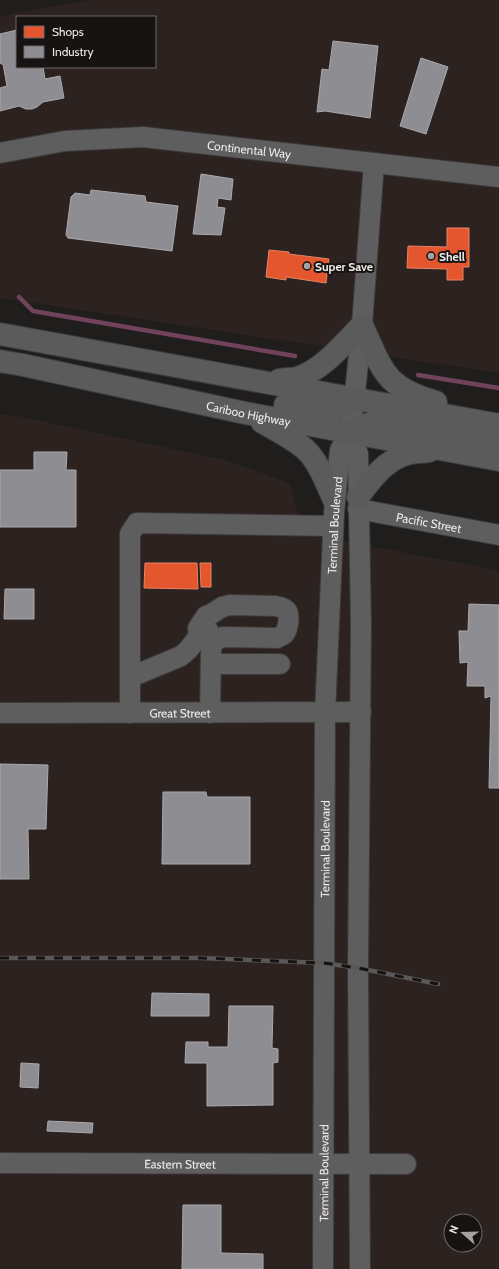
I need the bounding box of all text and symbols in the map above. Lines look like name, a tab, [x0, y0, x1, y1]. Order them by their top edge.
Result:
legend	[16, 16, 156, 68]
text: Shops	[52, 24, 84, 39]
text: Industry	[52, 44, 93, 59]
street label: Continental Way	[206, 137, 292, 161]
place label: Shell	[439, 249, 465, 264]
marker: Shell	[426, 251, 436, 261]
place label: Super Save	[315, 259, 373, 274]
marker: Super Save	[302, 261, 312, 271]
street label: Cariboo Highway	[205, 397, 292, 429]
street label: Terminal Boulevard	[324, 476, 345, 574]
street label: Pacific Street	[395, 509, 463, 535]
street label: Great Street	[149, 705, 211, 720]
street label: Terminal Boulevard	[317, 800, 332, 898]
street label: Terminal Boulevard	[316, 1124, 331, 1222]
street label: Eastern Street	[144, 1156, 216, 1171]
north arrow	[443, 1213, 483, 1253]
text: N	[446, 1224, 462, 1236]

